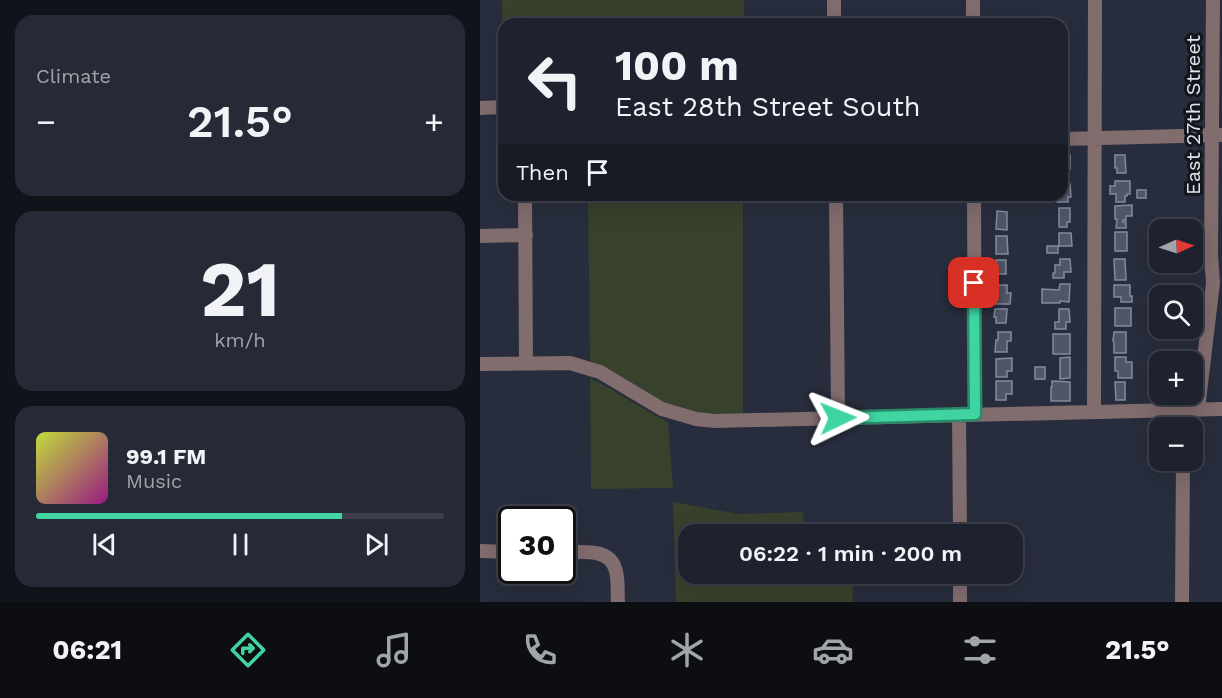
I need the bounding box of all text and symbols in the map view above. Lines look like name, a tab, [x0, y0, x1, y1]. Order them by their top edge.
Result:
street label: East 27th Street	[1181, 34, 1205, 195]
text: 100 m	[615, 41, 739, 90]
icon: left	[516, 42, 594, 120]
text: Climate	[36, 64, 111, 88]
text: East 28th Street South	[615, 91, 921, 123]
text: 21.5°	[187, 95, 293, 148]
text: −	[36, 102, 56, 141]
text: +	[424, 102, 444, 141]
icon: arrive	[581, 156, 614, 189]
text: Then	[516, 160, 569, 185]
north arrow	[1149, 219, 1203, 273]
map controls	[1149, 219, 1203, 471]
text: 21	[200, 243, 280, 335]
pin	[948, 257, 999, 308]
icon: arrive	[957, 266, 990, 299]
button: search	[1149, 285, 1203, 339]
text: km/h	[214, 328, 266, 352]
button: +	[1149, 351, 1203, 405]
position arrow	[806, 386, 870, 450]
button: −	[1149, 417, 1203, 471]
text: 99.1 FM	[126, 444, 206, 469]
text: Music	[126, 469, 182, 493]
speed limit sign: 30	[498, 506, 576, 584]
icon: previous	[88, 528, 121, 561]
icon: pause	[224, 528, 257, 561]
icon: next	[360, 528, 393, 561]
text: 06:22 · 1 min · 200 m	[739, 541, 962, 566]
icon: directions	[227, 629, 269, 671]
icon: music	[373, 629, 415, 671]
icon: phone	[519, 629, 561, 671]
icon: climate	[666, 629, 708, 671]
icon: car	[812, 629, 854, 671]
icon: filters	[959, 629, 1001, 671]
text: 06:21	[52, 634, 122, 666]
text: 21.5°	[1105, 634, 1170, 666]

